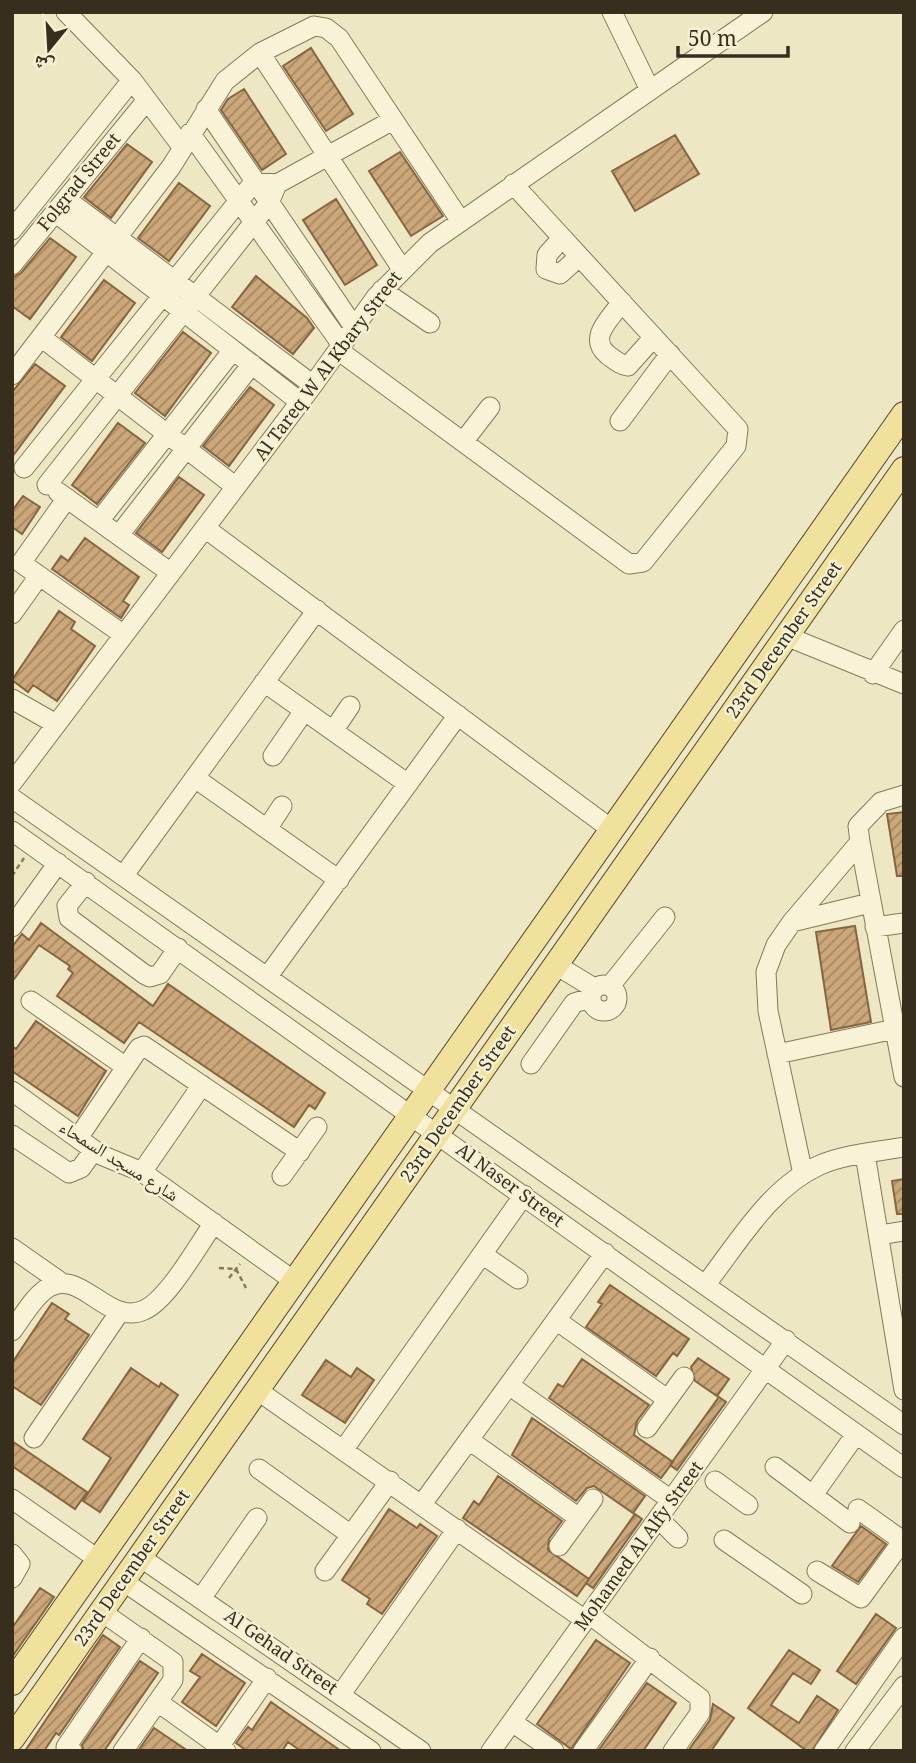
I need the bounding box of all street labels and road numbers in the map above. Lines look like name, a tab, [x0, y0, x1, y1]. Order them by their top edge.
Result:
street label: Folgrad Street	[31, 127, 125, 235]
street label: Al Tareq W Al Kbary Street	[248, 266, 406, 465]
street label: 23rd December Street	[720, 556, 847, 723]
street label: 23rd December Street	[394, 1020, 521, 1187]
street label: شارع مسجد السمحاء	[55, 1114, 184, 1206]
street label: Al Naser Street	[452, 1137, 569, 1231]
street label: Mohamed Al Alfy Street	[568, 1456, 708, 1635]
street label: 23rd December Street	[68, 1484, 195, 1651]
street label: Al Gehad Street	[220, 1603, 343, 1699]

